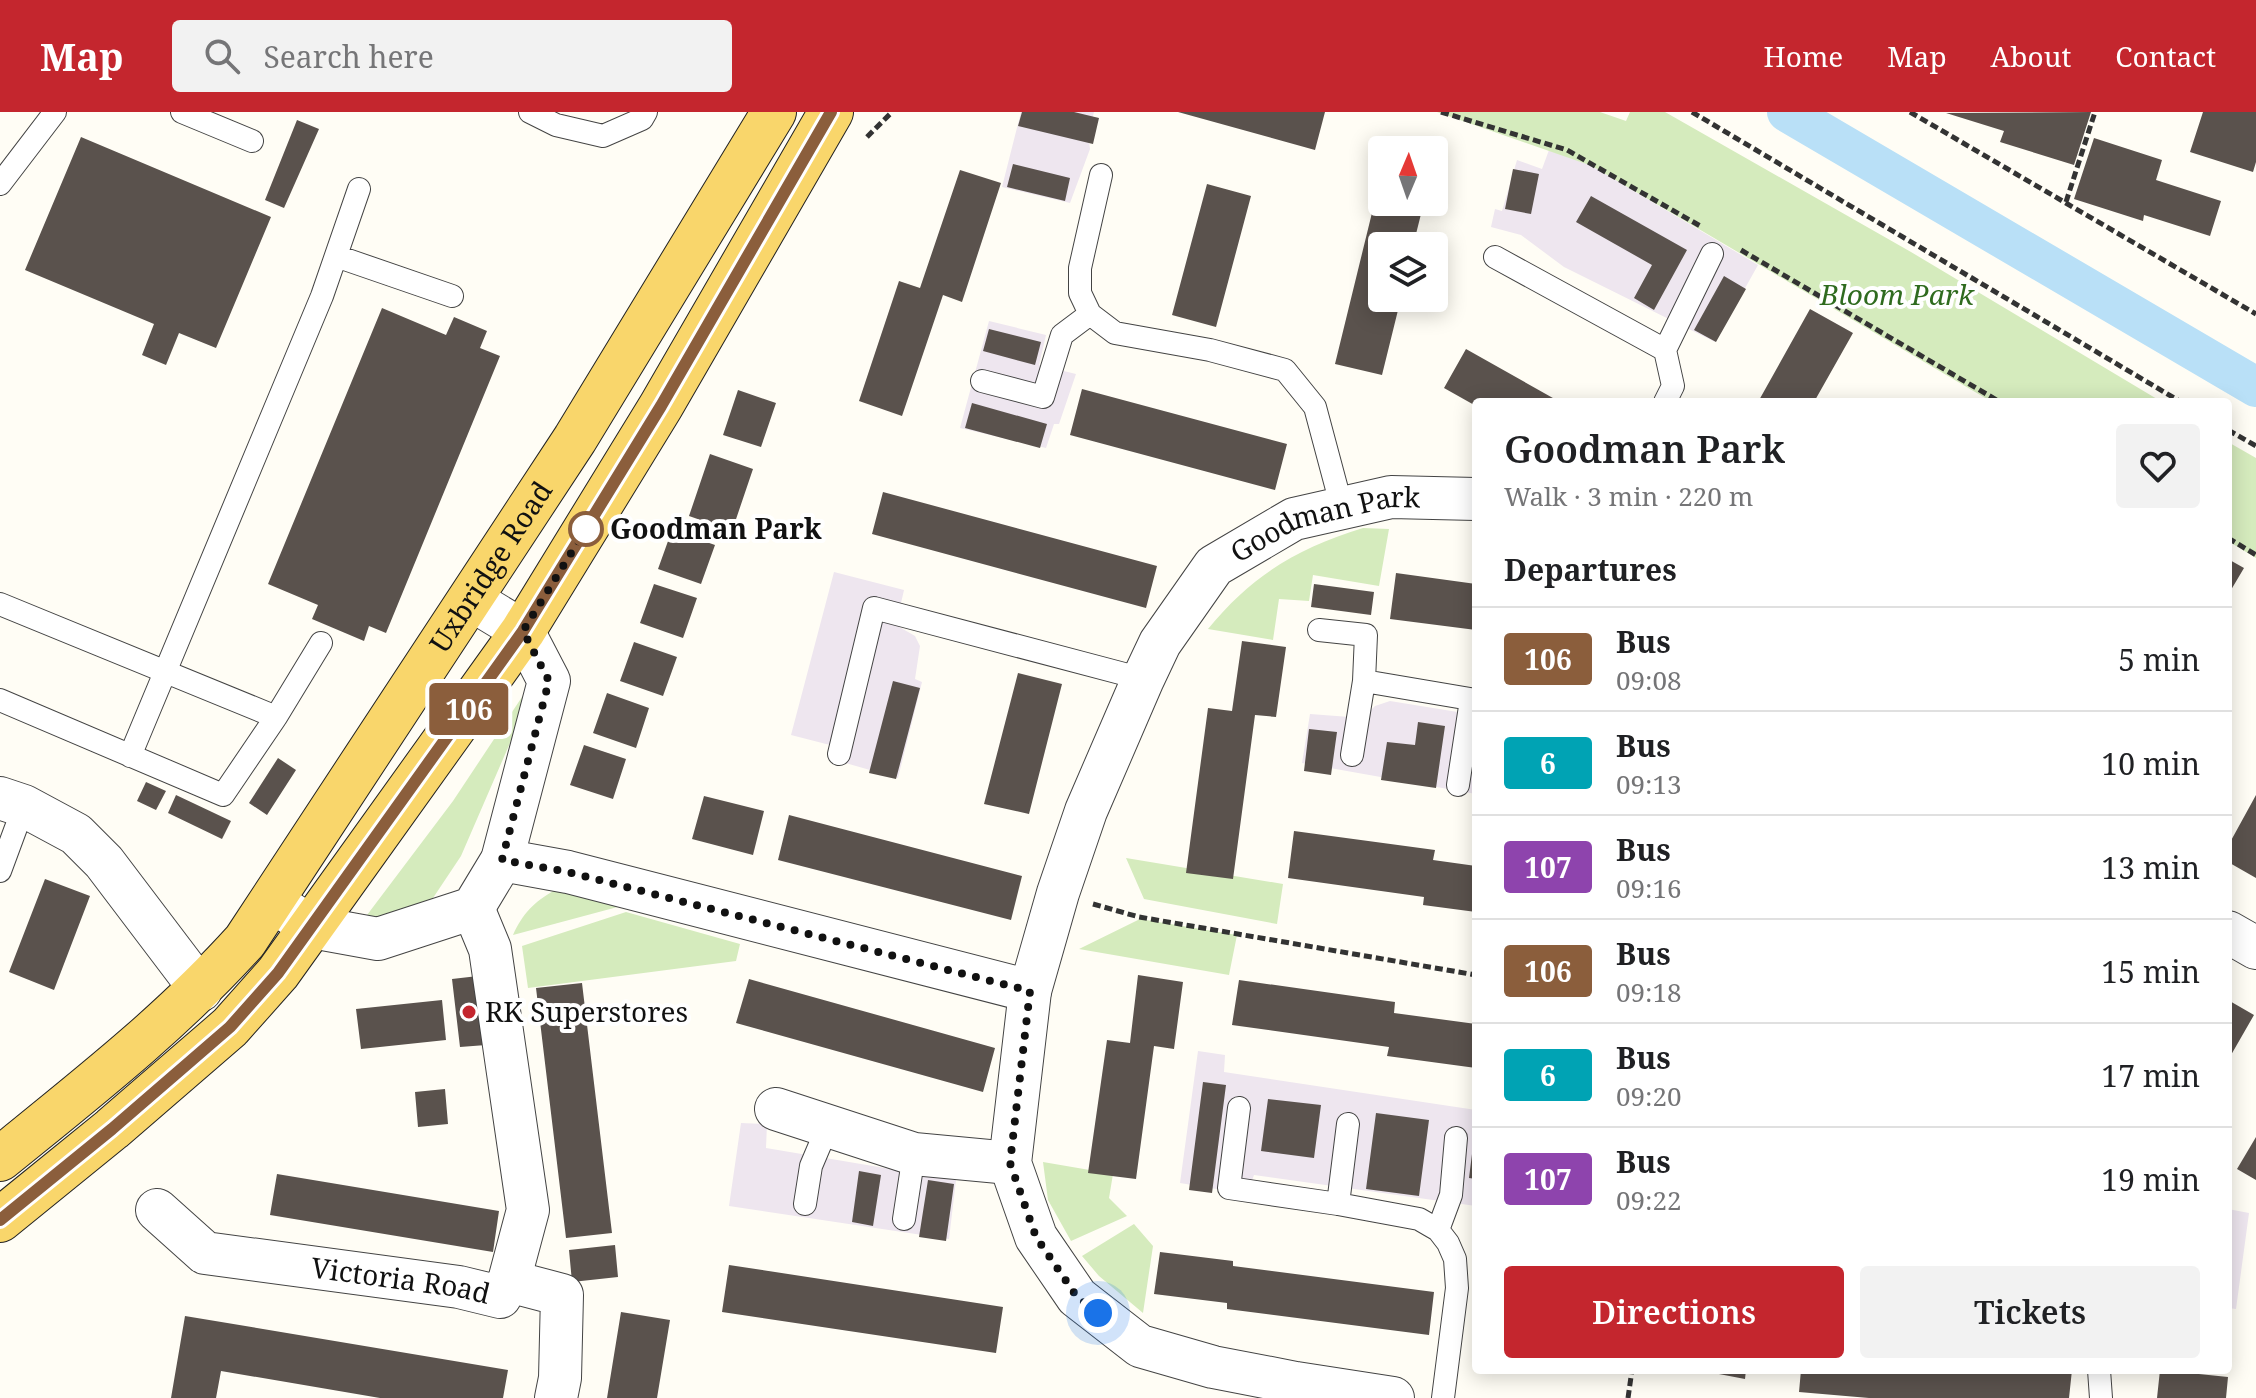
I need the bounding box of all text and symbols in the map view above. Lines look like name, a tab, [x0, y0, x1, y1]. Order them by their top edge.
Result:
search box	[172, 20, 732, 92]
text: Map	[40, 30, 124, 82]
icon: search	[200, 34, 244, 78]
text: Search here	[264, 36, 434, 77]
text: Home	[1764, 37, 1843, 75]
text: Map	[1887, 37, 1947, 75]
text: About	[1991, 37, 2071, 75]
text: Contact	[2115, 37, 2216, 75]
north arrow	[1368, 136, 1448, 216]
map controls	[1368, 136, 1448, 312]
button: layers	[1368, 232, 1448, 312]
park label: Bloom Park	[1819, 275, 1975, 313]
text: Goodman Park	[1504, 422, 1785, 474]
button: heart	[2116, 424, 2200, 508]
street label: Uxbridge Road	[420, 473, 560, 659]
street label: Goodman Park	[1223, 477, 1421, 570]
text: Walk · 3 min · 220 m	[1504, 478, 1753, 514]
place label: Goodman Park	[610, 509, 822, 547]
marker: Goodman Park	[569, 512, 603, 546]
text: Departures	[1504, 549, 1677, 590]
text: Bus	[1616, 621, 1671, 662]
text: 5 min	[2118, 639, 2200, 680]
text: 106	[1524, 640, 1572, 678]
text: 09:08	[1616, 662, 1682, 698]
line badge: 106	[423, 683, 515, 735]
text: 106	[445, 690, 493, 728]
text: Bus	[1616, 725, 1671, 766]
text: 10 min	[2101, 743, 2200, 784]
text: 6	[1540, 744, 1556, 782]
text: 09:13	[1616, 766, 1682, 802]
text: Bus	[1616, 829, 1671, 870]
text: 13 min	[2101, 847, 2200, 888]
text: 107	[1524, 848, 1572, 886]
text: 09:16	[1616, 870, 1682, 906]
text: Bus	[1616, 933, 1671, 974]
text: 15 min	[2101, 951, 2200, 992]
text: 106	[1524, 952, 1572, 990]
text: 09:18	[1616, 974, 1682, 1010]
place label: RK Superstores	[485, 992, 688, 1030]
marker: RK Superstores	[460, 1003, 478, 1021]
text: Bus	[1616, 1037, 1671, 1078]
text: 17 min	[2101, 1055, 2200, 1096]
text: 6	[1540, 1056, 1556, 1094]
text: 09:20	[1616, 1078, 1682, 1114]
text: Bus	[1616, 1141, 1671, 1182]
text: 19 min	[2101, 1159, 2200, 1200]
text: 107	[1524, 1160, 1572, 1198]
text: 09:22	[1616, 1182, 1682, 1218]
street label: Victoria Road	[309, 1247, 494, 1312]
button: Directions	[1504, 1266, 1844, 1358]
button: Tickets	[1860, 1266, 2200, 1358]
your location	[1078, 1293, 1118, 1333]

